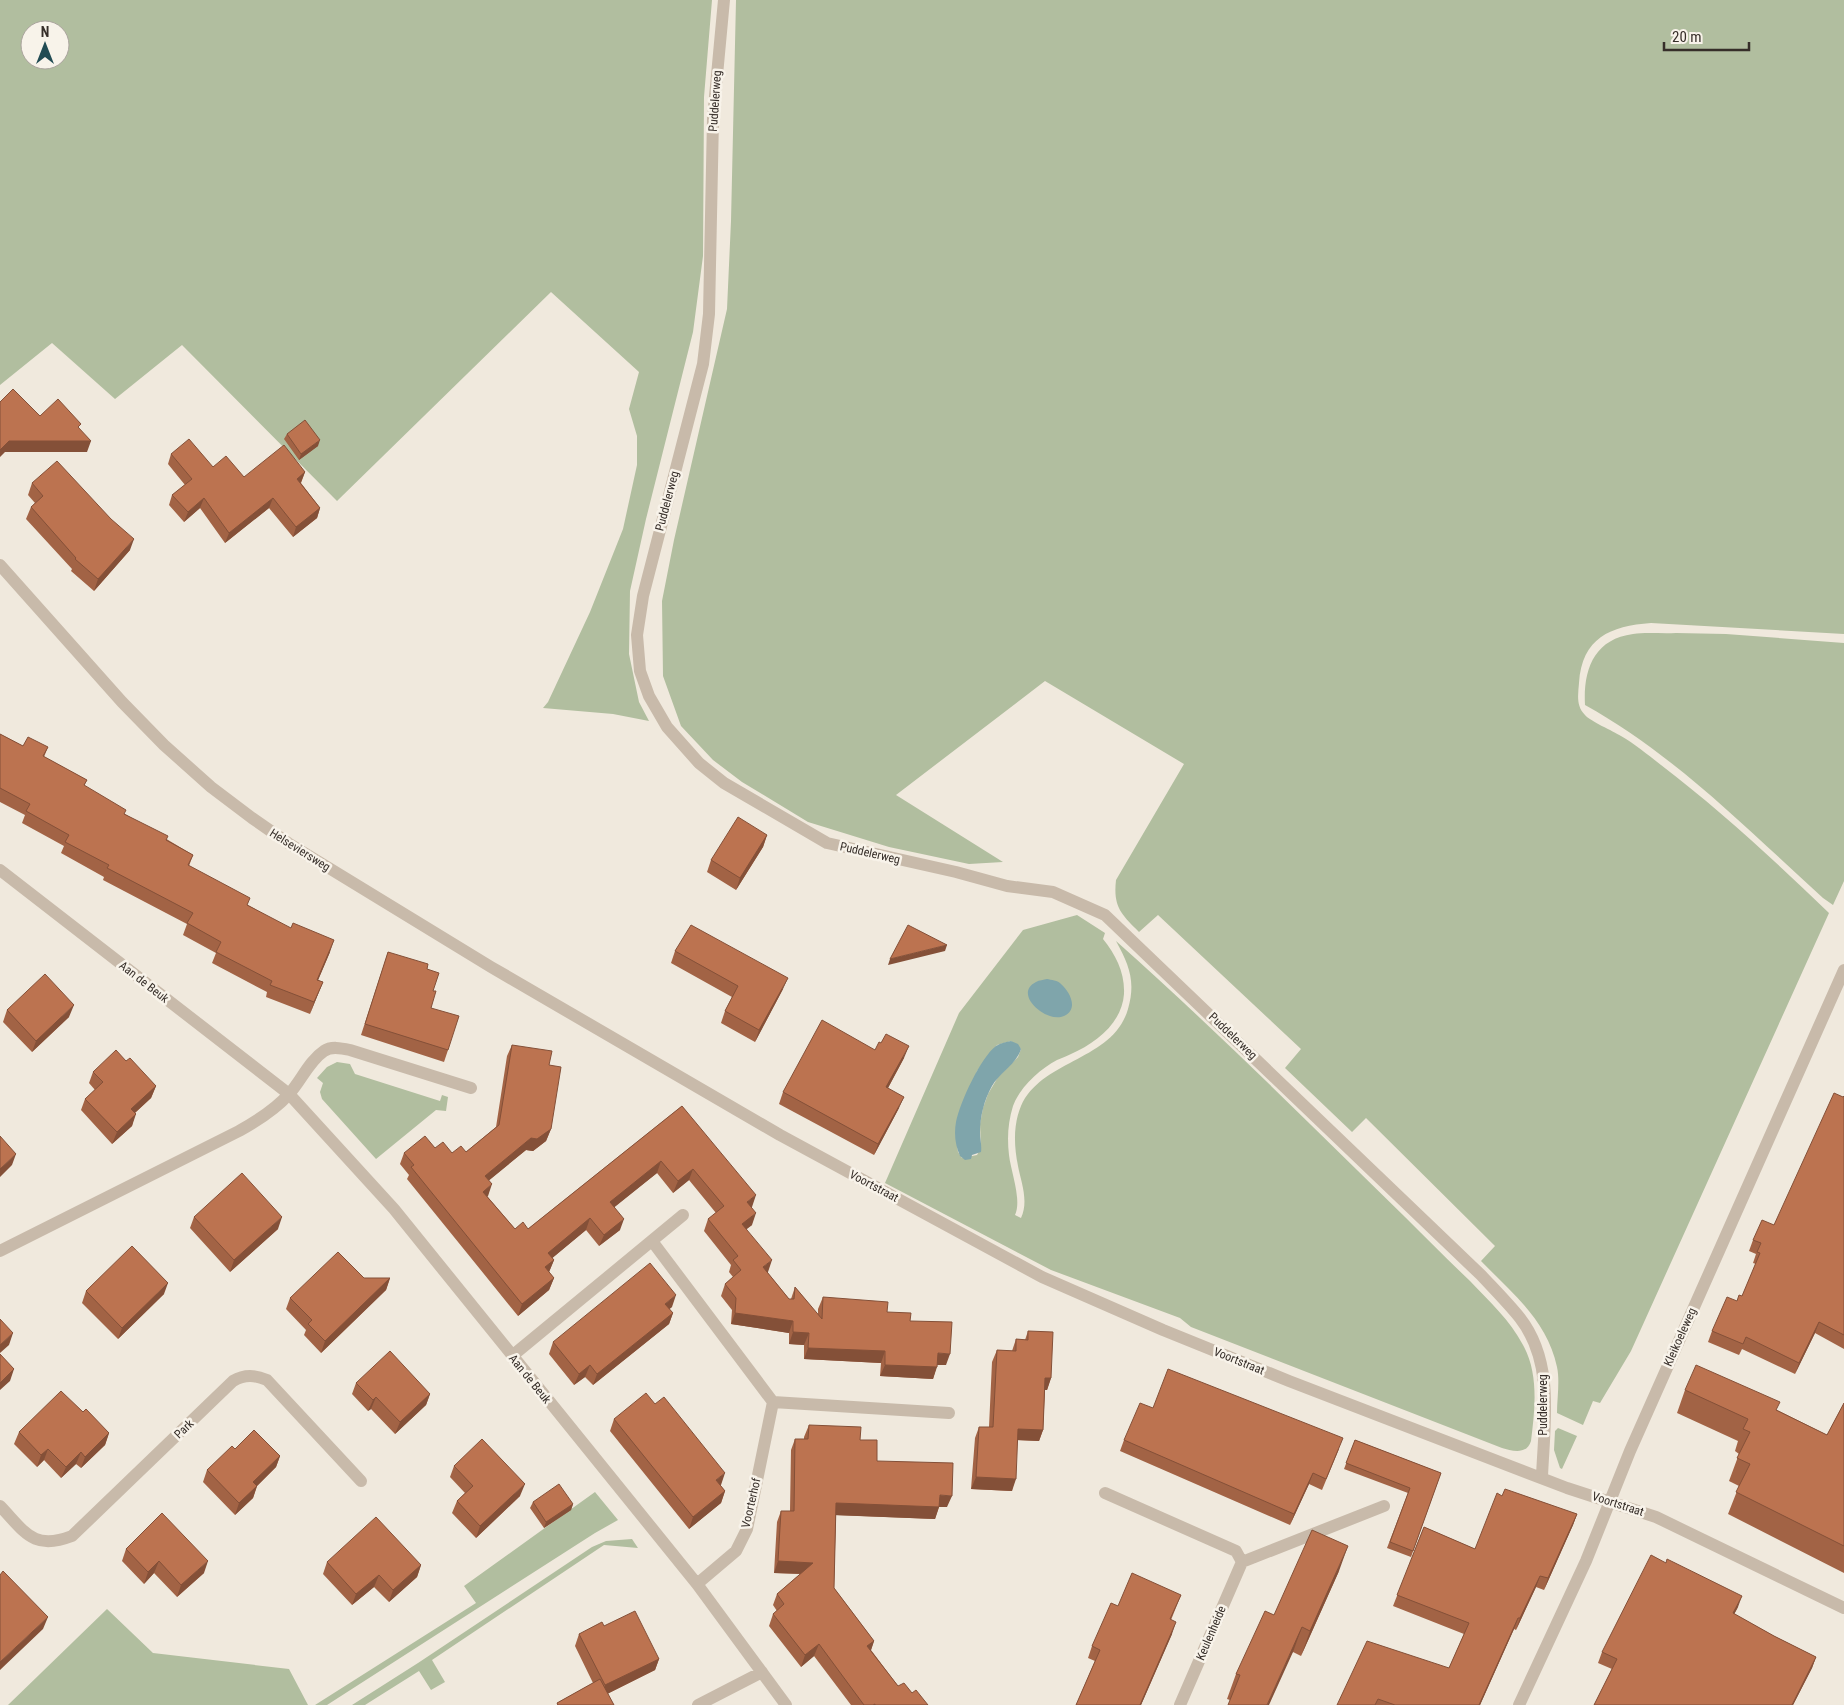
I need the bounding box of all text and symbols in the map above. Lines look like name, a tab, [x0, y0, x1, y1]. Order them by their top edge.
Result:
north arrow	[20, 20, 70, 70]
scale bar	[1664, 20, 1749, 52]
text: N	[41, 24, 49, 40]
text: 20 m	[1672, 28, 1702, 46]
street label: Puddelerweg	[706, 70, 724, 132]
street label: Puddelerweg	[652, 469, 682, 532]
street label: Helseviersweg	[267, 826, 333, 874]
street label: Puddelerweg	[838, 839, 902, 867]
street label: Aan de Beuk	[116, 958, 172, 1006]
street label: Puddelerweg	[1206, 1010, 1260, 1062]
street label: Voortstraat	[847, 1167, 901, 1205]
street label: Kleikoeleweg	[1661, 1306, 1699, 1368]
street label: Voortstraat	[1212, 1344, 1267, 1378]
street label: Aan de Beuk	[506, 1352, 554, 1407]
street label: Puddelerweg	[1536, 1374, 1550, 1436]
street label: Park	[171, 1416, 197, 1441]
street label: Voorterhof	[738, 1476, 764, 1529]
street label: Voortstraat	[1590, 1489, 1646, 1519]
street label: Keulenheide	[1193, 1603, 1229, 1662]

